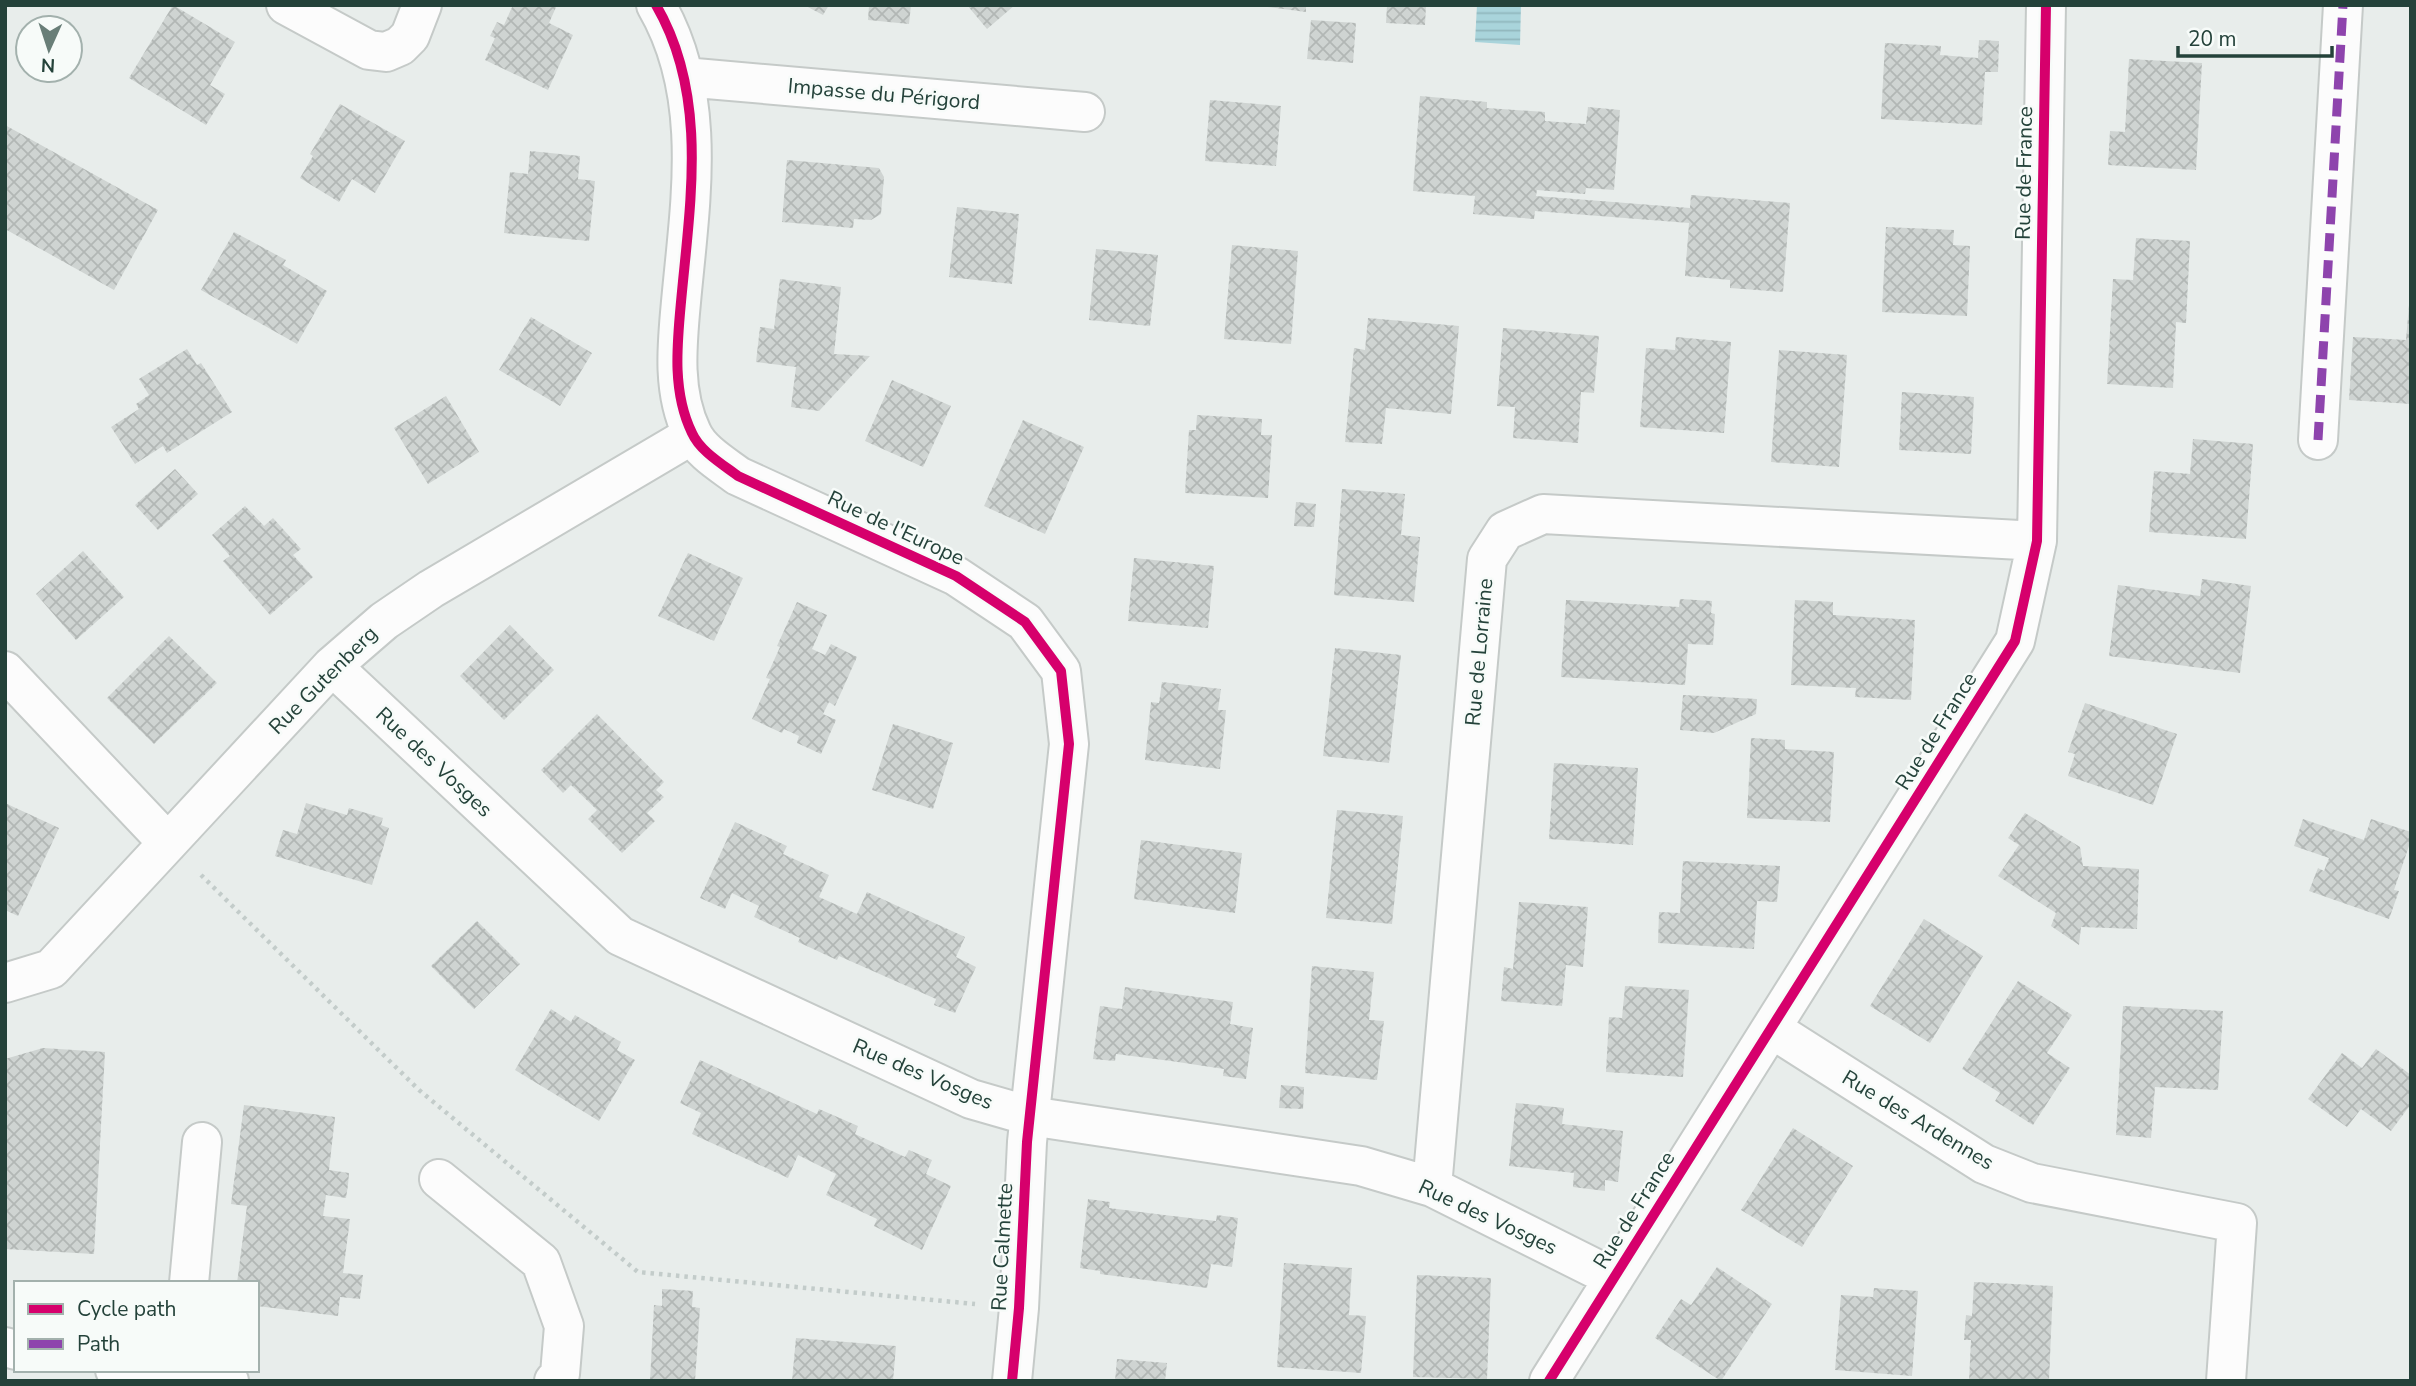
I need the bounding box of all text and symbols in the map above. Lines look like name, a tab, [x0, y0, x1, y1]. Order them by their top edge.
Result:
north arrow	[14, 14, 84, 84]
scale bar	[2178, 14, 2332, 58]
text: 20 m	[2188, 25, 2237, 53]
text: N	[40, 52, 56, 78]
street label: Impasse du Périgord	[787, 72, 981, 116]
street label: Rue de France	[2009, 106, 2039, 240]
street label: Rue de l'Europe	[823, 484, 969, 572]
street label: Rue de Lorraine	[1459, 577, 1499, 727]
street label: Rue Gutenberg	[263, 620, 383, 740]
street label: Rue de France	[1889, 667, 1983, 795]
street label: Rue des Vosges	[370, 701, 498, 823]
street label: Rue des Vosges	[849, 1032, 997, 1116]
street label: Rue des Ardennes	[1837, 1064, 1999, 1176]
street label: Rue de France	[1587, 1146, 1681, 1274]
street label: Rue des Vosges	[1414, 1173, 1562, 1261]
street label: Rue Calmette	[985, 1182, 1019, 1312]
legend	[14, 1281, 259, 1372]
text: Cycle path	[77, 1295, 176, 1323]
text: Path	[77, 1330, 120, 1358]

